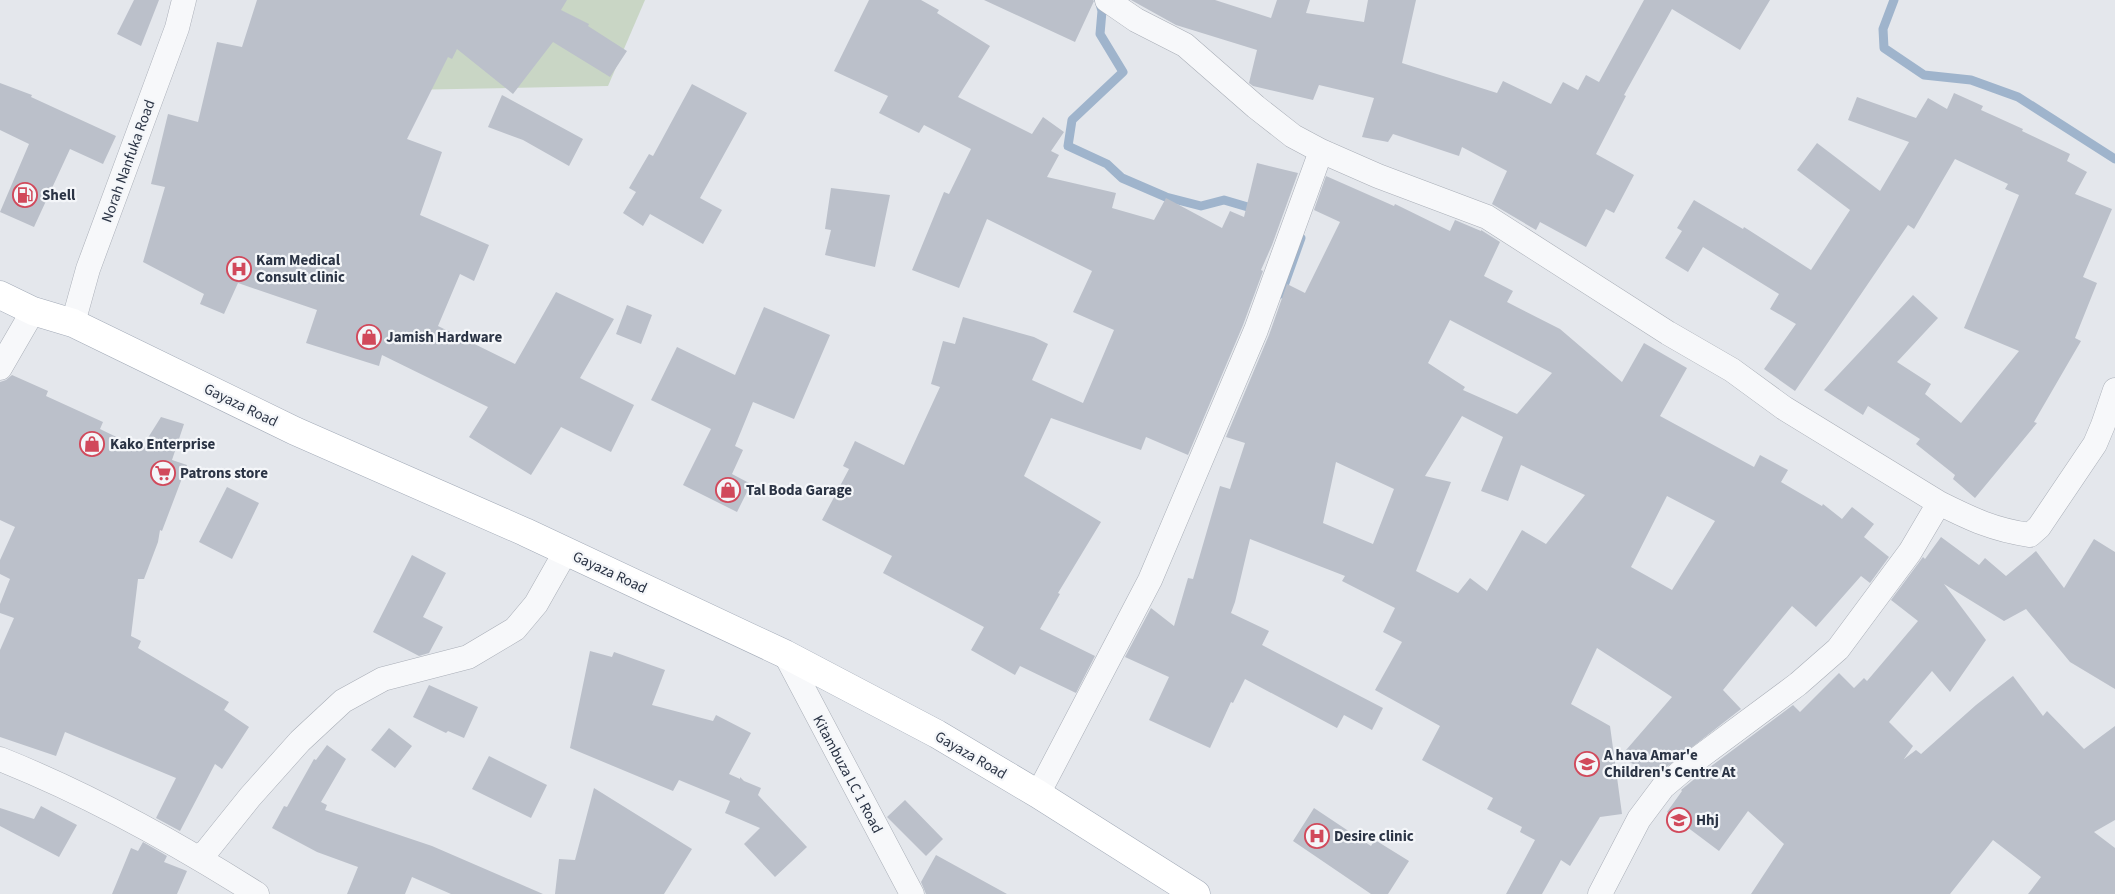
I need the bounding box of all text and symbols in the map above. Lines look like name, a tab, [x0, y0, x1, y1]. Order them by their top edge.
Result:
street label: Norah Nanfuka Road	[96, 97, 160, 226]
fuel station icon: Shell	[12, 182, 38, 208]
place label: Shell	[42, 185, 76, 206]
place label: Kam Medical Consult clinic	[256, 250, 345, 288]
hospital icon: Kam Medical Consult clinic	[226, 256, 252, 282]
shop icon: Jamish Hardware	[356, 324, 382, 350]
place label: Jamish Hardware	[386, 327, 502, 348]
street label: Gayaza Road	[200, 379, 281, 432]
shop icon: Kako Enterprise	[79, 431, 105, 457]
place label: Kako Enterprise	[110, 434, 216, 455]
supermarket icon: Patrons store	[150, 460, 176, 486]
place label: Patrons store	[180, 463, 268, 484]
shop icon: Tal Boda Garage	[715, 477, 741, 503]
place label: Tal Boda Garage	[746, 480, 852, 501]
street label: Gayaza Road	[569, 546, 650, 599]
street label: Kitambuza LC 1 Road	[807, 711, 888, 837]
street label: Gayaza Road	[931, 726, 1011, 784]
place label: A hava Amar'e Children's Centre At	[1603, 745, 1736, 783]
school or university icon: A hava Amar'e Children's Centre At	[1574, 751, 1600, 777]
school or university icon: Hhj	[1666, 807, 1692, 833]
place label: Hhj	[1696, 810, 1719, 831]
hospital icon: Desire clinic	[1304, 823, 1330, 849]
place label: Desire clinic	[1334, 826, 1414, 847]

